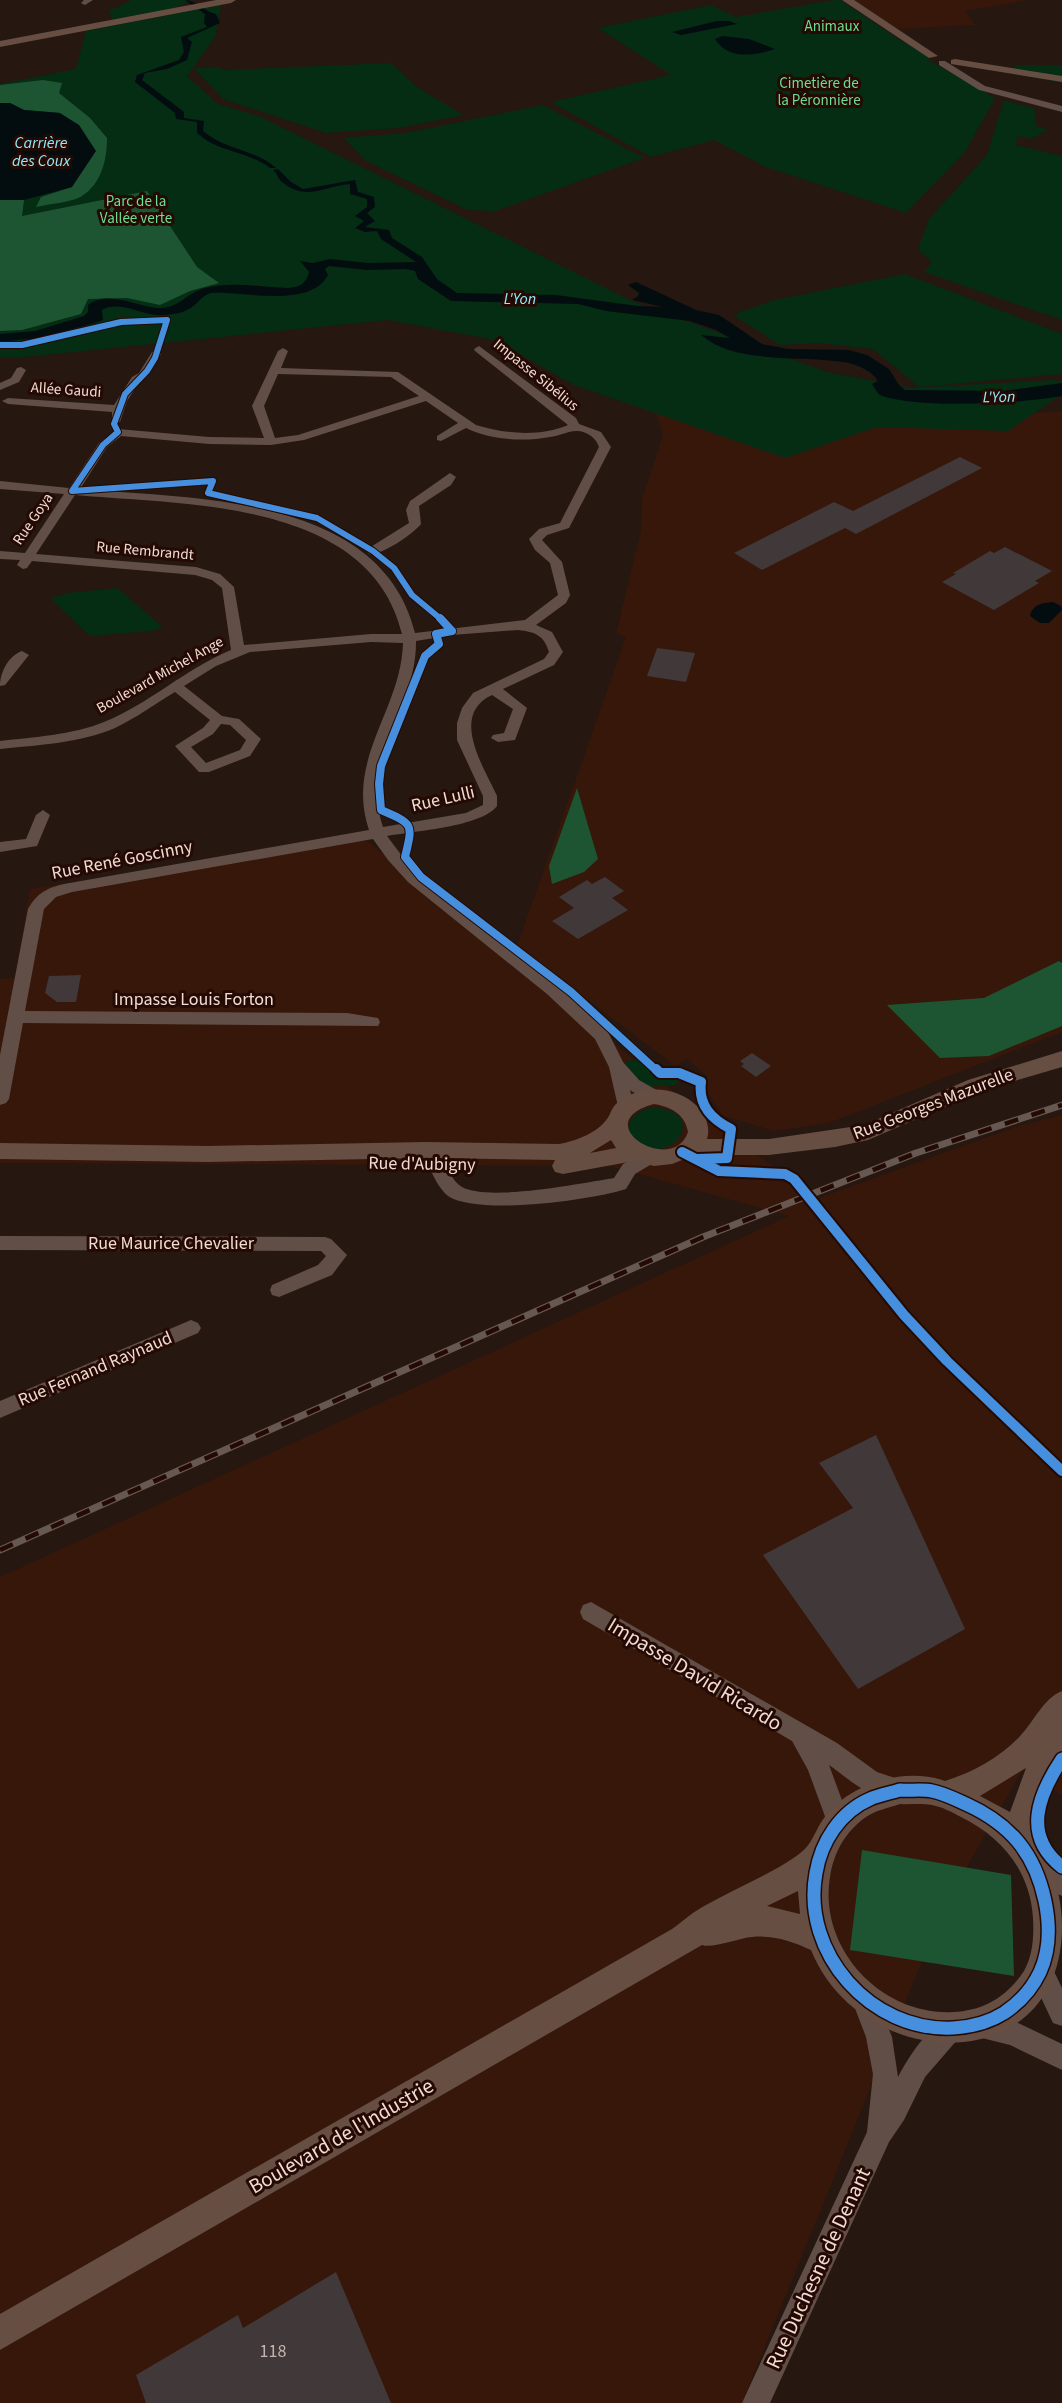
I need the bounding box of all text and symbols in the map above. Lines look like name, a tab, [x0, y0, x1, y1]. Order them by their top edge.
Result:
park label: Animaux	[805, 16, 860, 37]
park label: Cimetière de la Péronnière	[777, 73, 861, 111]
water label: Carrière des Coux	[12, 132, 71, 172]
park label: Parc de la Vallée verte	[100, 191, 172, 229]
water label: L'Yon	[504, 288, 536, 310]
street label: Impasse Sibélius	[489, 334, 583, 416]
street label: Allée Gaudi	[30, 377, 102, 403]
water label: L'Yon	[983, 386, 1015, 408]
street label: Rue Goya	[8, 489, 58, 549]
street label: Rue Rembrandt	[95, 536, 195, 566]
street label: Boulevard Michel Ange	[93, 631, 227, 719]
street label: Rue Lulli	[409, 780, 477, 818]
street label: Rue René Goscinny	[49, 834, 195, 886]
street label: Impasse Louis Forton	[114, 987, 274, 1012]
street label: Rue Georges Mazurelle	[849, 1062, 1017, 1146]
street label: Rue d'Aubigny	[368, 1151, 476, 1177]
street label: Rue Maurice Chevalier	[88, 1231, 255, 1256]
street label: Rue Fernand Raynaud	[14, 1325, 176, 1413]
street label: Impasse David Ricardo	[602, 1610, 788, 1738]
street label: Boulevard de l'Industrie	[243, 2071, 439, 2201]
street label: Rue Duchesne de Denant	[758, 2162, 878, 2374]
house number: 118	[260, 2339, 286, 2364]

